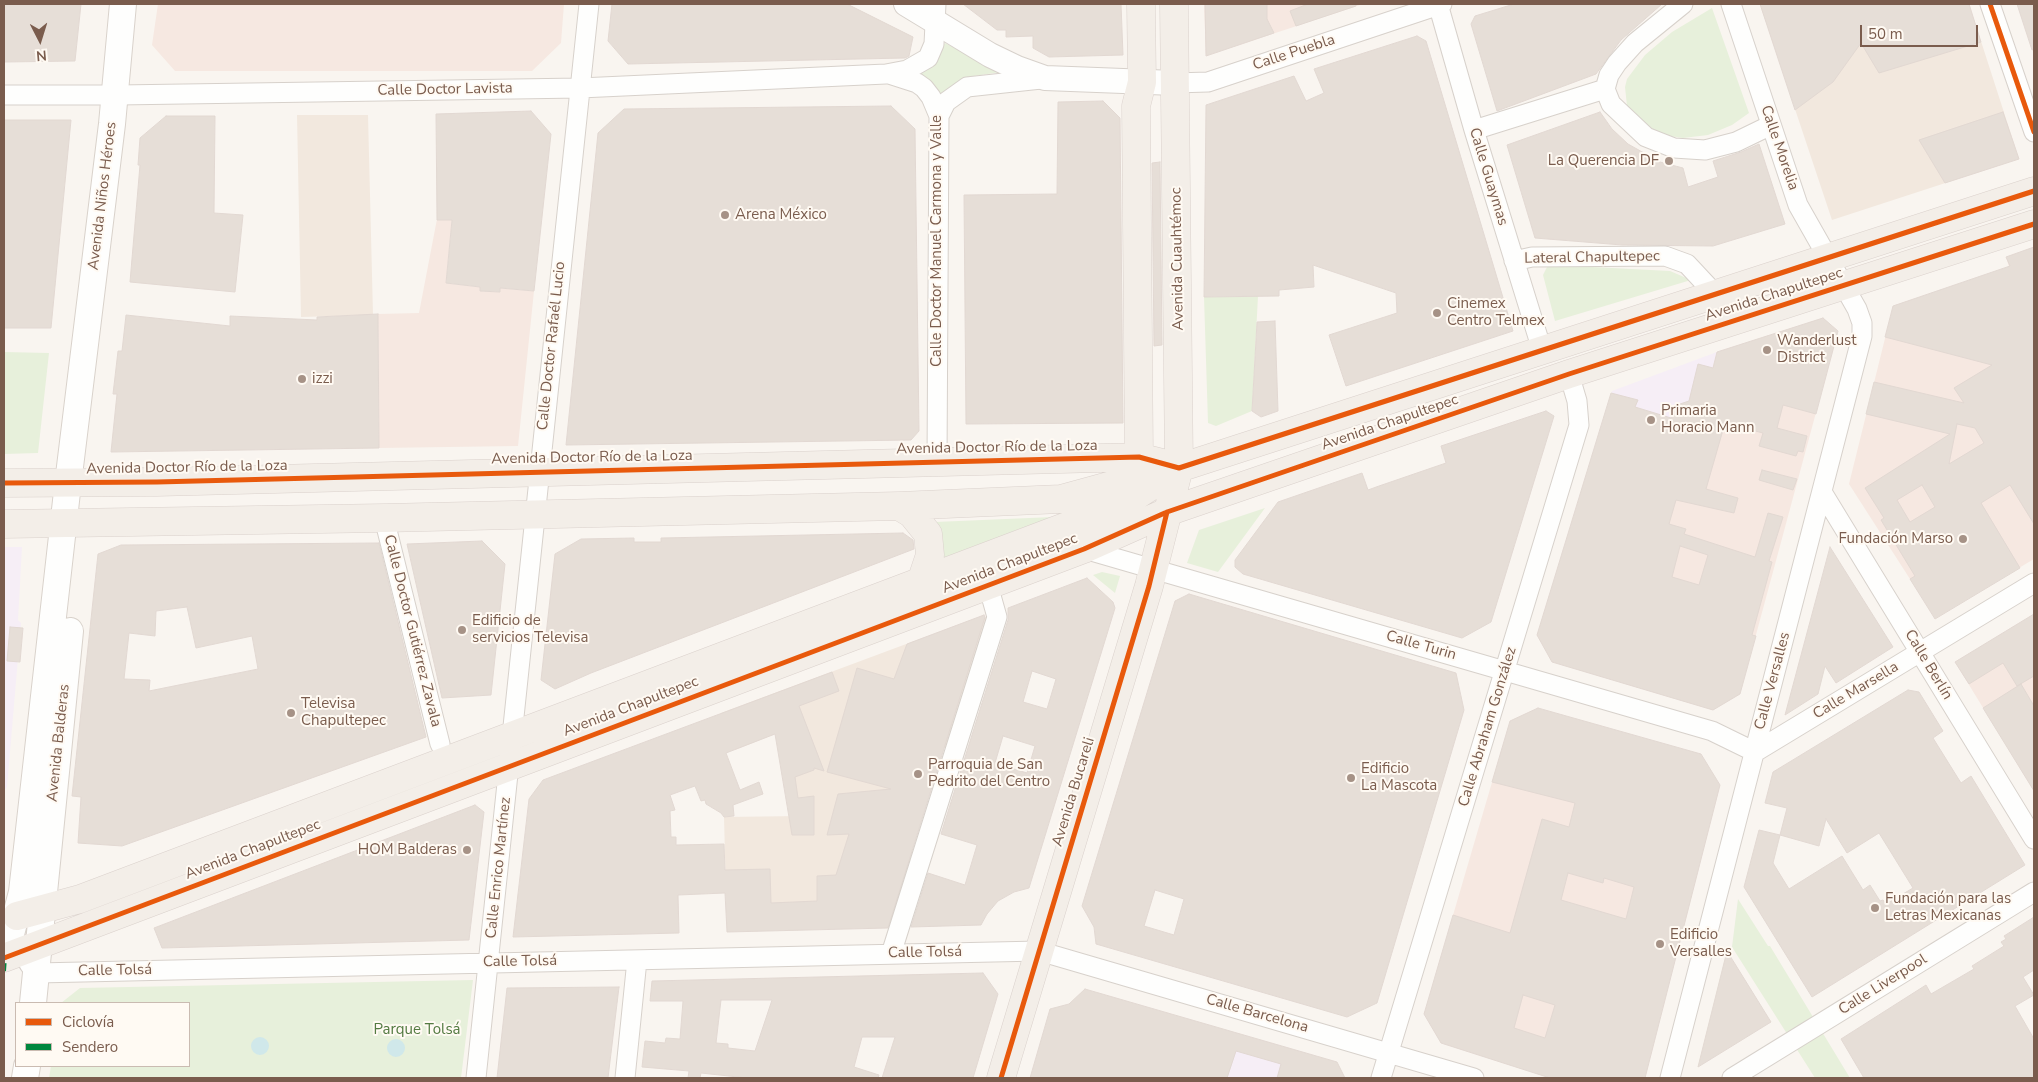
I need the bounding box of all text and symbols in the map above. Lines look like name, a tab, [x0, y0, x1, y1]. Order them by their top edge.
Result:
north arrow	[15, 15, 65, 65]
scale bar	[1863, 15, 1980, 47]
text: 50 m	[1868, 24, 1903, 44]
street label: Calle Puebla	[1251, 31, 1337, 75]
text: N	[35, 46, 47, 65]
street label: Calle Doctor Lavista	[377, 80, 513, 100]
street label: Calle Morelia	[1756, 103, 1802, 193]
street label: Calle Doctor Manuel Carmona y Valle	[928, 115, 946, 367]
street label: Avenida Niños Héroes	[85, 121, 121, 271]
street label: Calle Guaymas	[1465, 126, 1511, 228]
place label: La Querencia DF	[1548, 152, 1659, 170]
marker: La Querencia DF	[1663, 155, 1675, 167]
street label: Avenida Cuauhtémoc	[1168, 187, 1188, 331]
place label: Arena México	[735, 206, 827, 224]
marker: Arena México	[719, 209, 731, 221]
street label: Lateral Chapultepec	[1524, 248, 1660, 268]
street label: Calle Doctor Rafaél Lucio	[534, 261, 570, 431]
street label: Avenida Chapultepec	[1703, 264, 1845, 326]
place label: Cinemex Centro Telmex	[1447, 295, 1545, 330]
marker: Cinemex Centro Telmex	[1431, 307, 1443, 319]
place label: Wanderlust District	[1777, 332, 1856, 367]
marker: Wanderlust District	[1761, 344, 1773, 356]
place label: izzi	[312, 370, 333, 388]
marker: izzi	[296, 373, 308, 385]
street label: Avenida Chapultepec	[1319, 391, 1461, 455]
place label: Primaria Horacio Mann	[1661, 402, 1754, 437]
marker: Primaria Horacio Mann	[1645, 414, 1657, 426]
street label: Avenida Doctor Río de la Loza	[896, 437, 1098, 459]
street label: Avenida Doctor Río de la Loza	[491, 447, 693, 469]
street label: Avenida Doctor Río de la Loza	[86, 457, 288, 479]
street label: Avenida Chapultepec	[940, 530, 1080, 598]
place label: Fundación Marso	[1839, 530, 1953, 548]
street label: Calle Doctor Gutiérrez Zavala	[379, 533, 445, 729]
marker: Fundación Marso	[1957, 533, 1969, 545]
place label: Edificio de servicios Televisa	[472, 612, 589, 647]
marker: Edificio de servicios Televisa	[456, 624, 468, 636]
street label: Calle Turin	[1384, 627, 1458, 665]
street label: Calle Berlín	[1900, 627, 1956, 703]
street label: Calle Versalles	[1751, 630, 1795, 732]
street label: Calle Abraham González	[1455, 645, 1521, 809]
street label: Calle Marsella	[1810, 658, 1902, 724]
street label: Avenida Chapultepec	[561, 673, 701, 741]
street label: Avenida Balderas	[44, 683, 74, 803]
place label: Televisa Chapultepec	[301, 695, 386, 730]
marker: Televisa Chapultepec	[285, 707, 297, 719]
street label: Avenida Bucareli	[1049, 735, 1099, 849]
place label: Parroquia de San Pedrito del Centro	[928, 756, 1050, 791]
place label: Edificio La Mascota	[1361, 760, 1437, 795]
marker: Parroquia de San Pedrito del Centro	[912, 768, 924, 780]
marker: Edificio La Mascota	[1345, 772, 1357, 784]
street label: Calle Enrico Martínez	[483, 796, 515, 940]
street label: Avenida Chapultepec	[183, 816, 323, 884]
place label: HOM Balderas	[358, 841, 457, 859]
marker: HOM Balderas	[461, 844, 473, 856]
place label: Fundación para las Letras Mexicanas	[1885, 890, 2011, 925]
marker: Fundación para las Letras Mexicanas	[1869, 902, 1881, 914]
place label: Edificio Versalles	[1670, 926, 1732, 961]
marker: Edificio Versalles	[1654, 938, 1666, 950]
street label: Calle Tolsá	[888, 943, 962, 963]
street label: Calle Liverpool	[1835, 951, 1931, 1019]
street label: Calle Tolsá	[483, 952, 557, 972]
street label: Calle Tolsá	[78, 961, 152, 981]
street label: Calle Barcelona	[1204, 991, 1310, 1037]
legend	[15, 1002, 190, 1067]
text: Ciclovía	[62, 1012, 114, 1032]
park label: Parque Tolsá	[373, 1021, 461, 1039]
text: Sendero	[62, 1037, 118, 1057]

